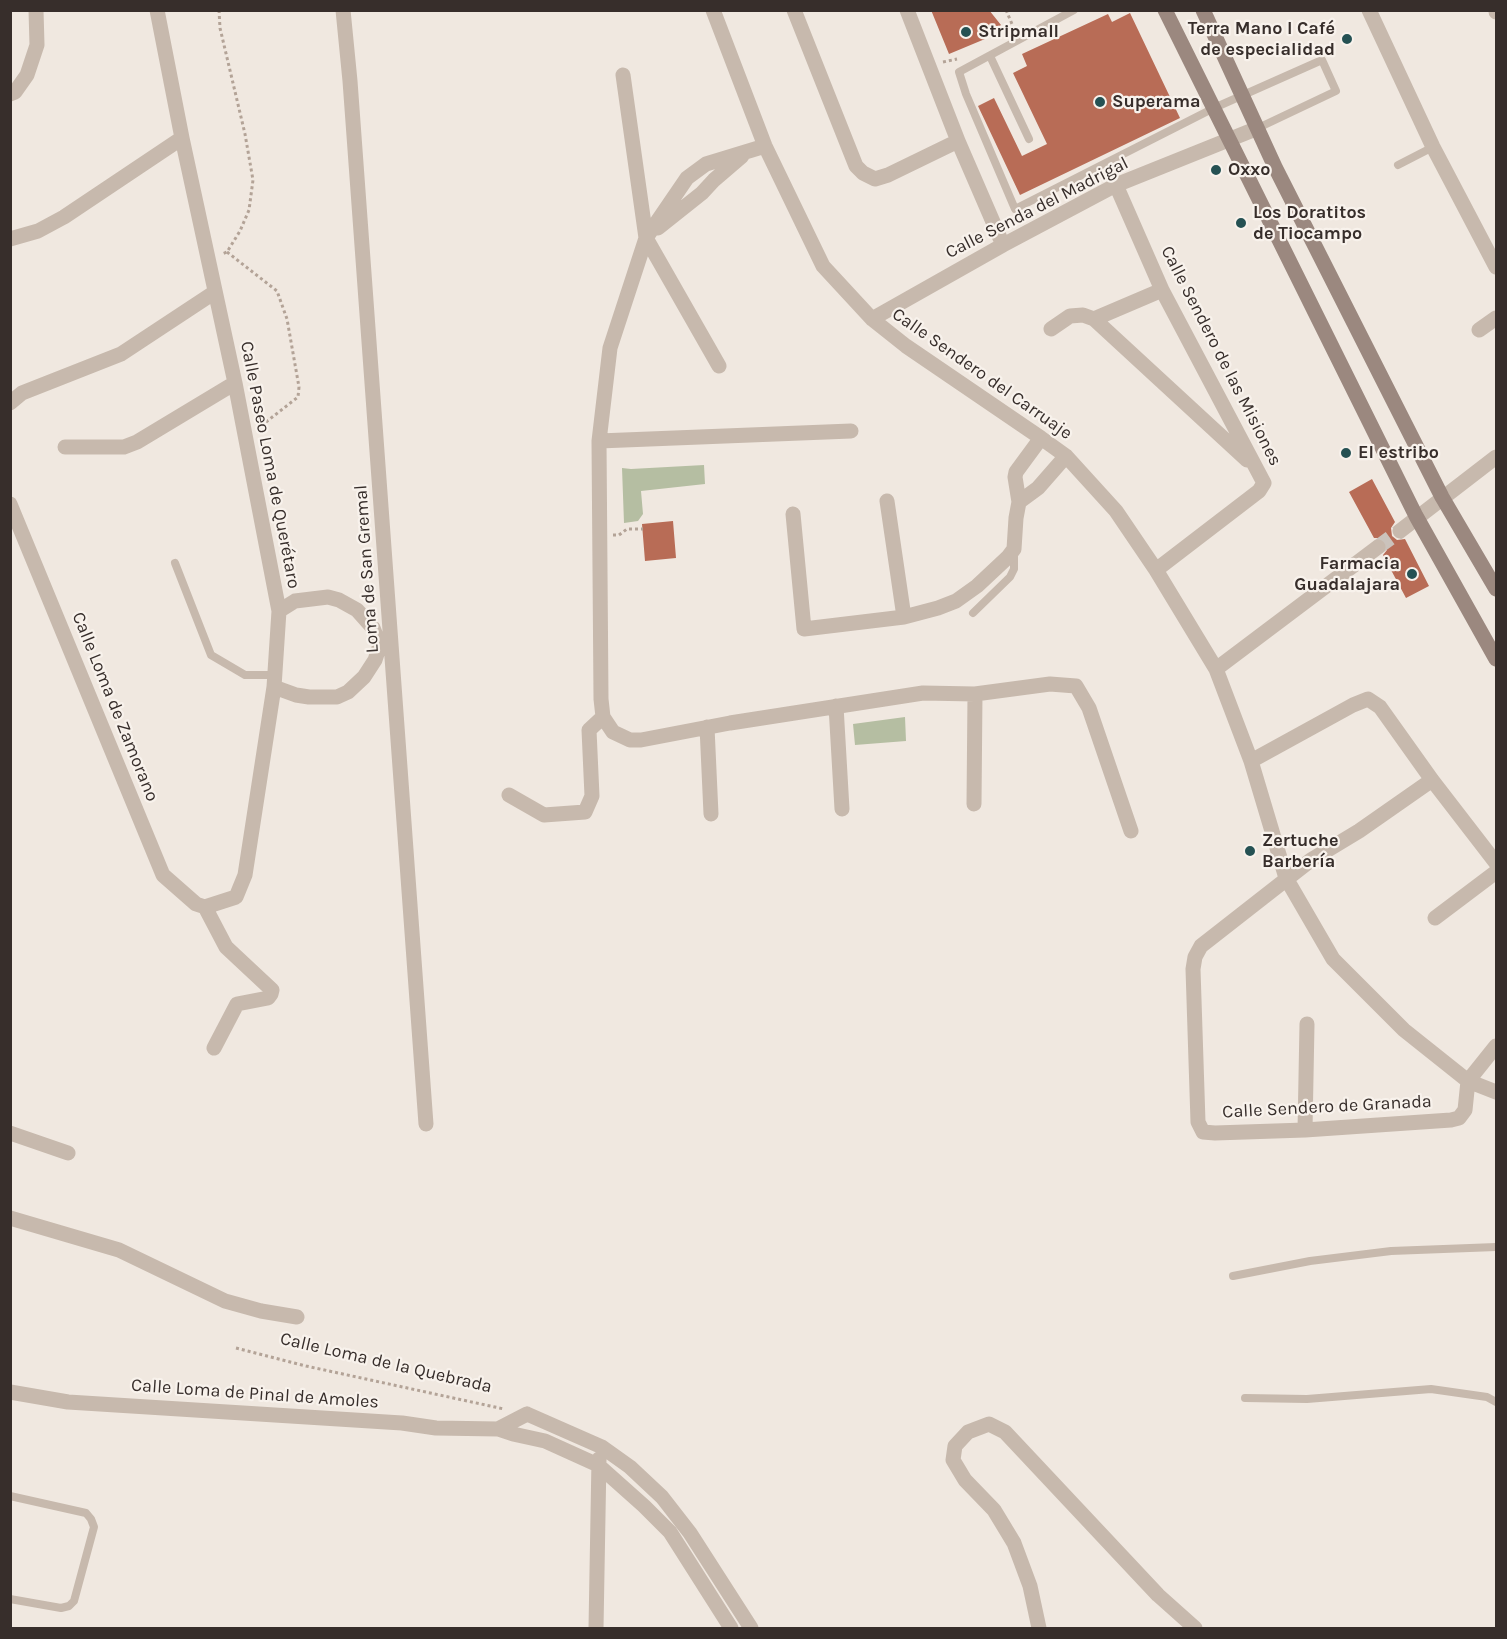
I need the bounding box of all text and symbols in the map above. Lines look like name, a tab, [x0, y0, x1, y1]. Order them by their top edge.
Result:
place label: Terra Mano l Café de especialidad	[1188, 18, 1335, 60]
place label: Stripmall	[978, 21, 1059, 43]
marker: Stripmall	[959, 25, 973, 39]
marker: Terra Mano l Café de especialidad	[1340, 32, 1354, 46]
place label: Superama	[1112, 91, 1200, 113]
marker: Superama	[1093, 95, 1107, 109]
street label: Calle Senda del Madrigal	[942, 152, 1132, 264]
place label: Oxxo	[1228, 159, 1270, 181]
marker: Oxxo	[1209, 163, 1223, 177]
place label: Los Doratitos de Tiocampo	[1253, 202, 1366, 244]
marker: Los Doratitos de Tiocampo	[1234, 216, 1248, 230]
street label: Calle Sendero de las Misiones	[1156, 243, 1286, 469]
street label: Calle Sendero del Carruaje	[888, 304, 1076, 444]
street label: Calle Paseo Loma de Querétaro	[235, 340, 305, 590]
place label: El estribo	[1358, 442, 1439, 464]
marker: El estribo	[1339, 446, 1353, 460]
street label: Loma de San Gremal	[350, 484, 384, 654]
place label: Farmacia Guadalajara	[1294, 553, 1400, 596]
marker: Farmacia Guadalajara	[1405, 567, 1419, 581]
street label: Calle Loma de Zamorano	[67, 609, 163, 805]
place label: Zertuche Barbería	[1262, 830, 1339, 872]
marker: Zertuche Barbería	[1243, 844, 1257, 858]
street label: Calle Sendero de Granada	[1222, 1091, 1432, 1123]
street label: Calle Loma de la Quebrada	[278, 1328, 494, 1398]
street label: Calle Loma de Pinal de Amoles	[130, 1375, 380, 1413]

